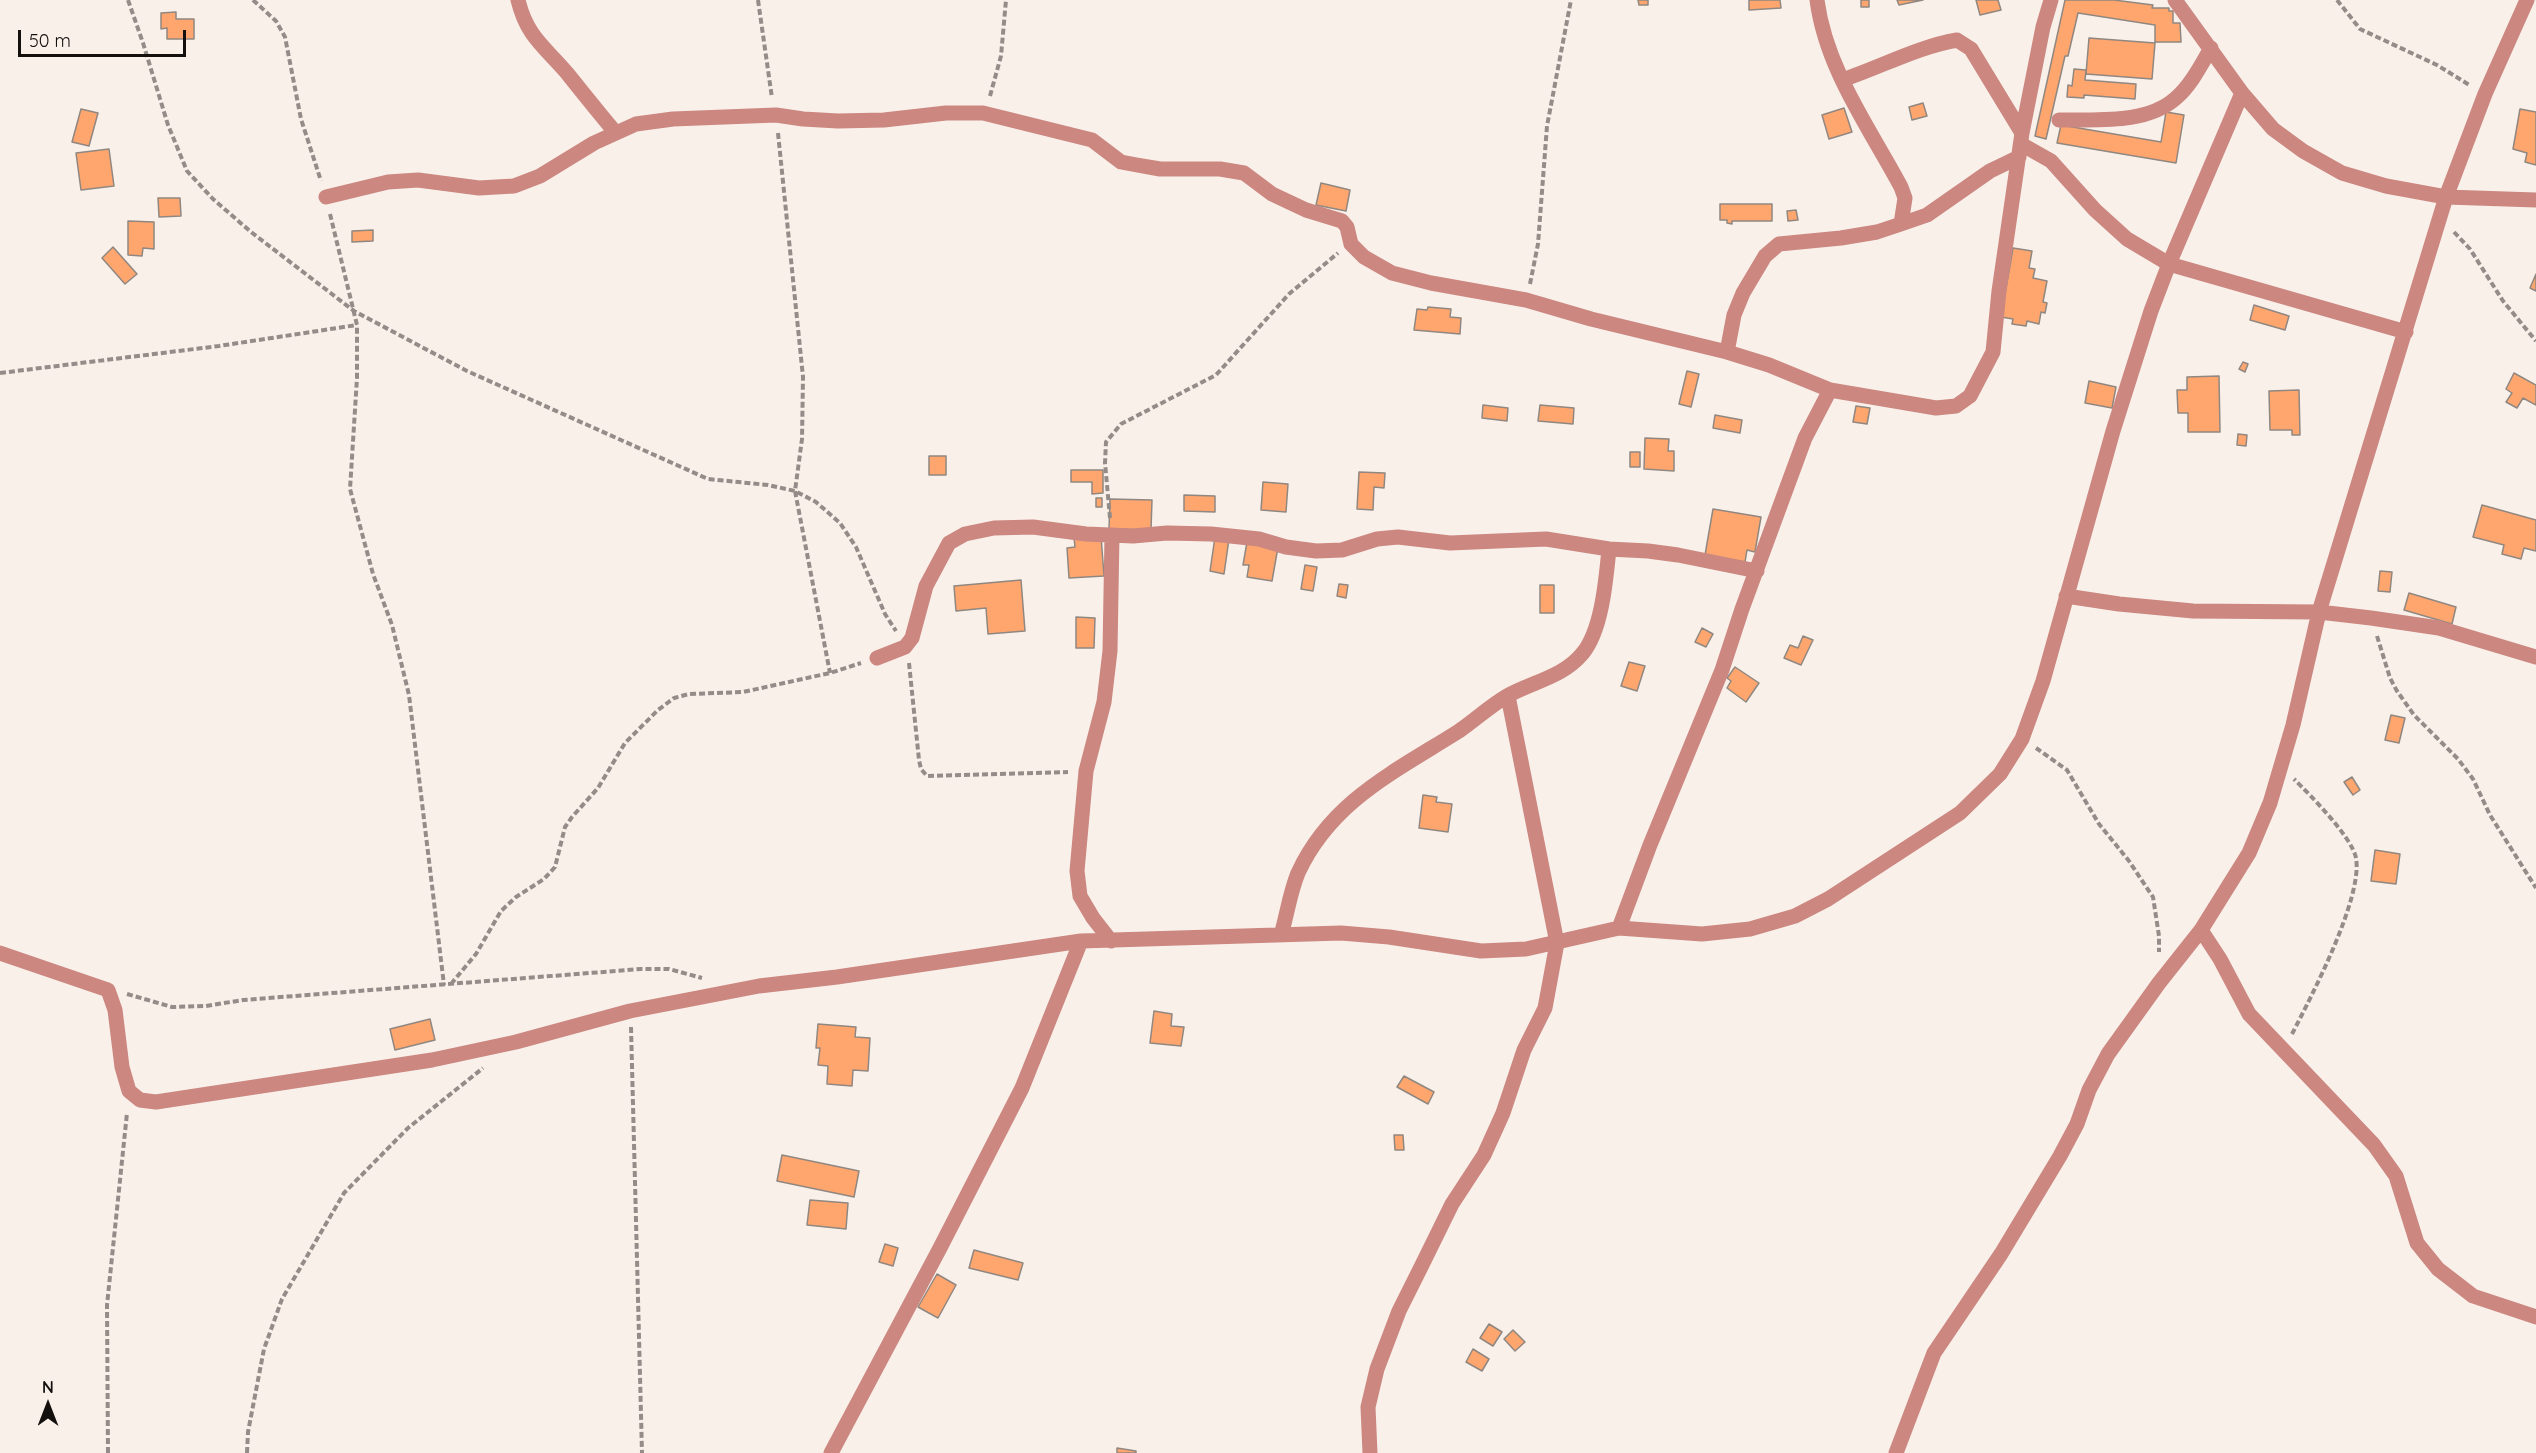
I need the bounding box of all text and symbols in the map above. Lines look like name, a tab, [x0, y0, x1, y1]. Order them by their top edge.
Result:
scale bar	[21, 18, 189, 56]
text: 50 m	[29, 29, 71, 52]
north arrow	[18, 1375, 78, 1435]
text: N	[42, 1377, 54, 1397]

